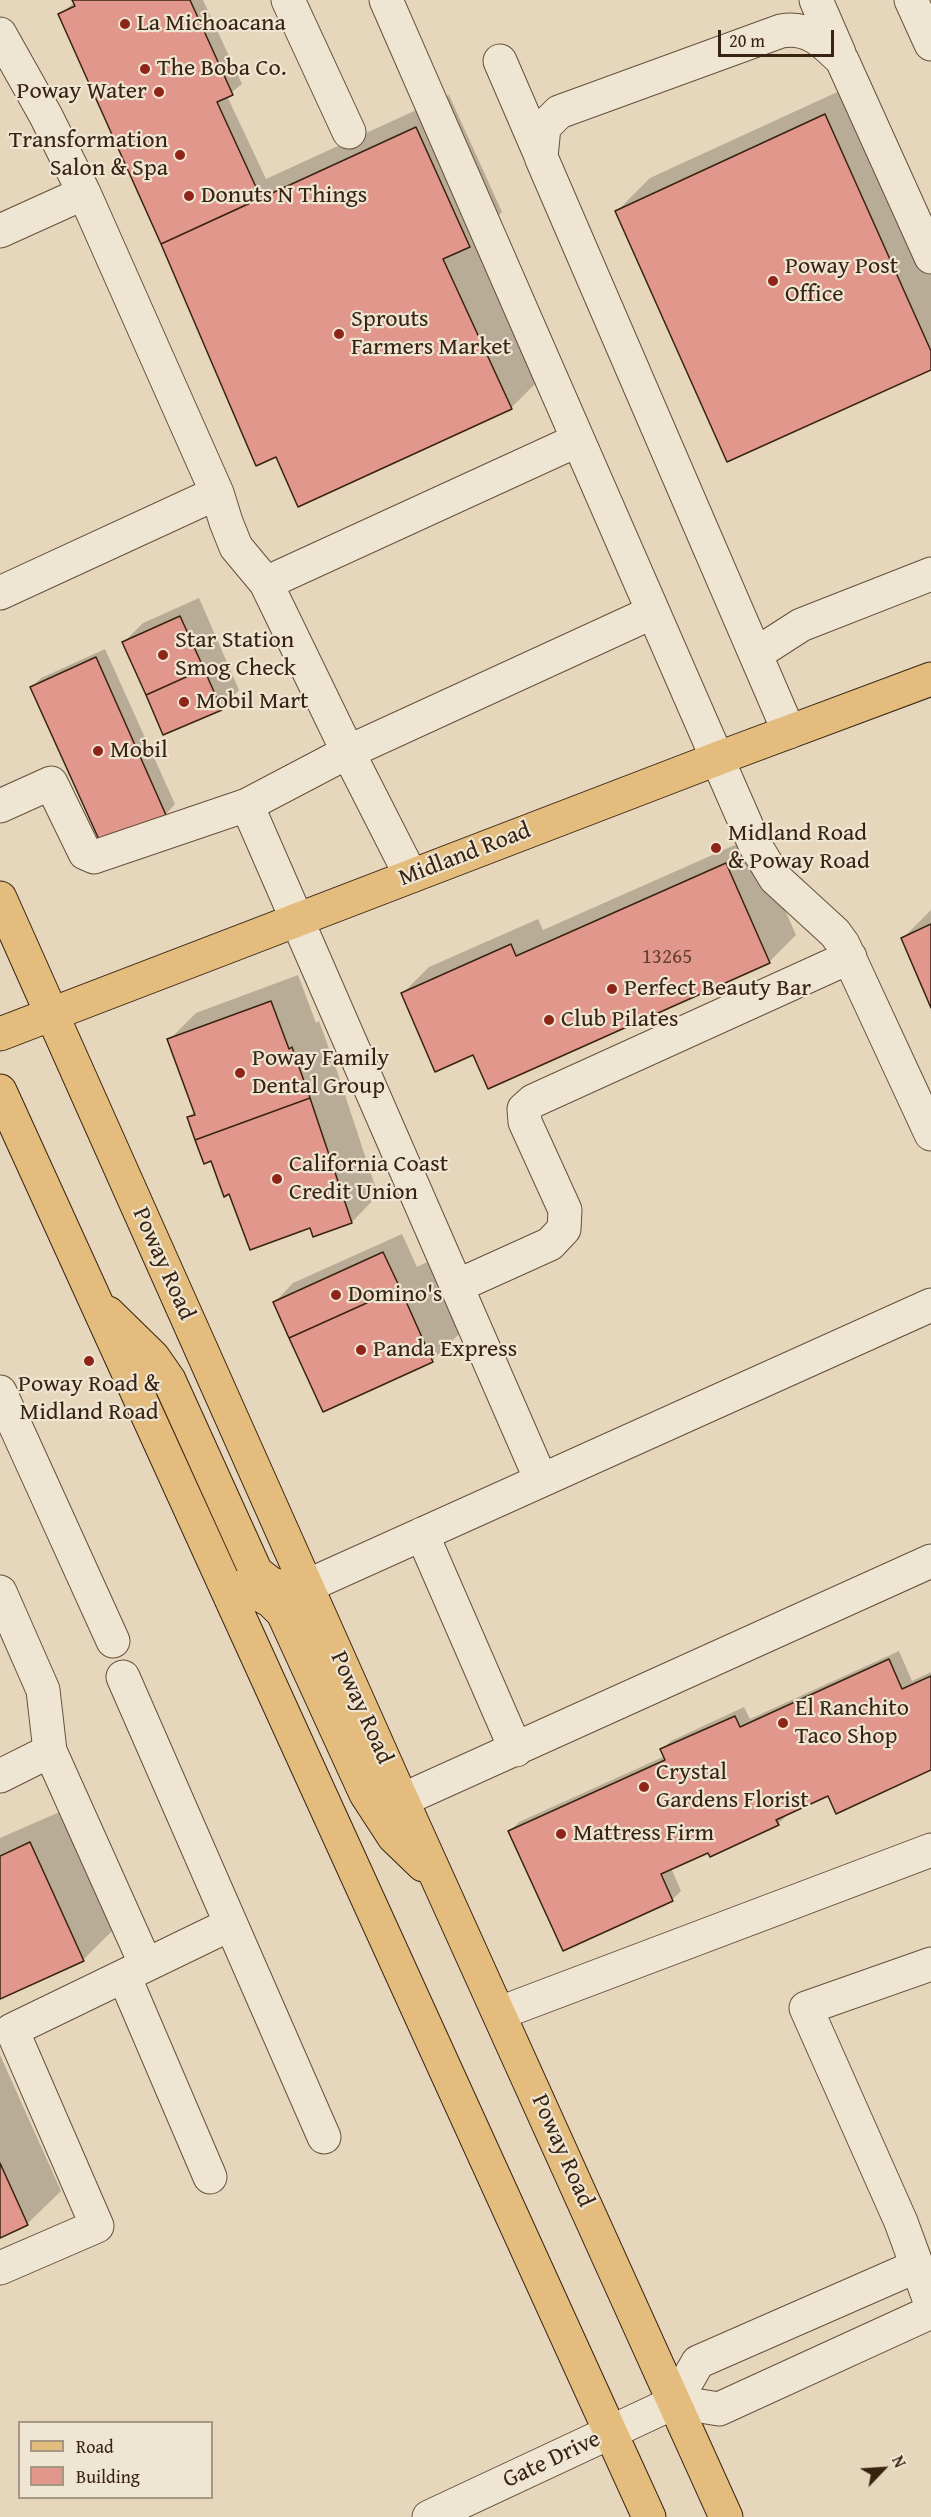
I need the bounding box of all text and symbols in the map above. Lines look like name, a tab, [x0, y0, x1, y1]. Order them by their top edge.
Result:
place label: La Michoacana	[137, 10, 286, 38]
marker: La Michoacana	[118, 17, 132, 31]
scale bar	[721, 18, 836, 56]
text: 20 m	[729, 27, 765, 54]
place label: The Boba Co.	[157, 55, 286, 83]
marker: The Boba Co.	[138, 62, 152, 76]
place label: Poway Water	[17, 78, 147, 106]
marker: Poway Water	[152, 85, 166, 99]
place label: Transformation Salon & Spa	[9, 127, 168, 183]
marker: Transformation Salon & Spa	[173, 148, 187, 162]
place label: Donuts N Things	[201, 182, 367, 210]
marker: Donuts N Things	[182, 189, 196, 203]
place label: Poway Post Office	[785, 253, 898, 309]
marker: Poway Post Office	[766, 274, 780, 288]
place label: Sprouts Farmers Market	[351, 306, 511, 362]
marker: Sprouts Farmers Market	[332, 327, 346, 341]
place label: Star Station Smog Check	[175, 627, 296, 683]
marker: Star Station Smog Check	[156, 648, 170, 662]
place label: Mobil Mart	[196, 688, 308, 716]
marker: Mobil Mart	[177, 695, 191, 709]
place label: Mobil	[110, 737, 168, 765]
marker: Mobil	[91, 744, 105, 758]
street label: Midland Road	[395, 817, 535, 893]
place label: Midland Road & Poway Road	[728, 820, 870, 876]
marker: Midland Road & Poway Road	[709, 841, 723, 855]
house number: 13265	[642, 945, 692, 971]
place label: Perfect Beauty Bar	[624, 975, 811, 1003]
marker: Perfect Beauty Bar	[605, 982, 619, 996]
place label: Club Pilates	[561, 1006, 678, 1034]
marker: Club Pilates	[542, 1013, 556, 1027]
place label: Poway Family Dental Group	[252, 1045, 389, 1101]
marker: Poway Family Dental Group	[233, 1066, 247, 1080]
place label: California Coast Credit Union	[289, 1151, 448, 1207]
marker: California Coast Credit Union	[270, 1172, 284, 1186]
street label: Poway Road	[125, 1203, 201, 1325]
place label: Domino's	[348, 1281, 443, 1309]
marker: Domino's	[329, 1288, 343, 1302]
place label: Panda Express	[373, 1336, 517, 1364]
marker: Panda Express	[354, 1343, 368, 1357]
marker: Poway Road & Midland Road	[82, 1354, 96, 1368]
place label: Poway Road & Midland Road	[18, 1371, 160, 1427]
street label: Poway Road	[323, 1647, 399, 1769]
place label: El Ranchito Taco Shop	[795, 1695, 909, 1751]
marker: El Ranchito Taco Shop	[776, 1716, 790, 1730]
place label: Crystal Gardens Florist	[656, 1759, 809, 1815]
marker: Crystal Gardens Florist	[637, 1780, 651, 1794]
place label: Mattress Firm	[573, 1820, 714, 1848]
marker: Mattress Firm	[554, 1827, 568, 1841]
street label: Poway Road	[524, 2090, 600, 2212]
legend	[18, 2421, 213, 2499]
street label: Gate Drive	[499, 2425, 605, 2495]
text: Road	[76, 2433, 114, 2460]
north arrow	[853, 2439, 913, 2499]
text: N	[886, 2451, 912, 2471]
text: Building	[76, 2463, 140, 2490]

